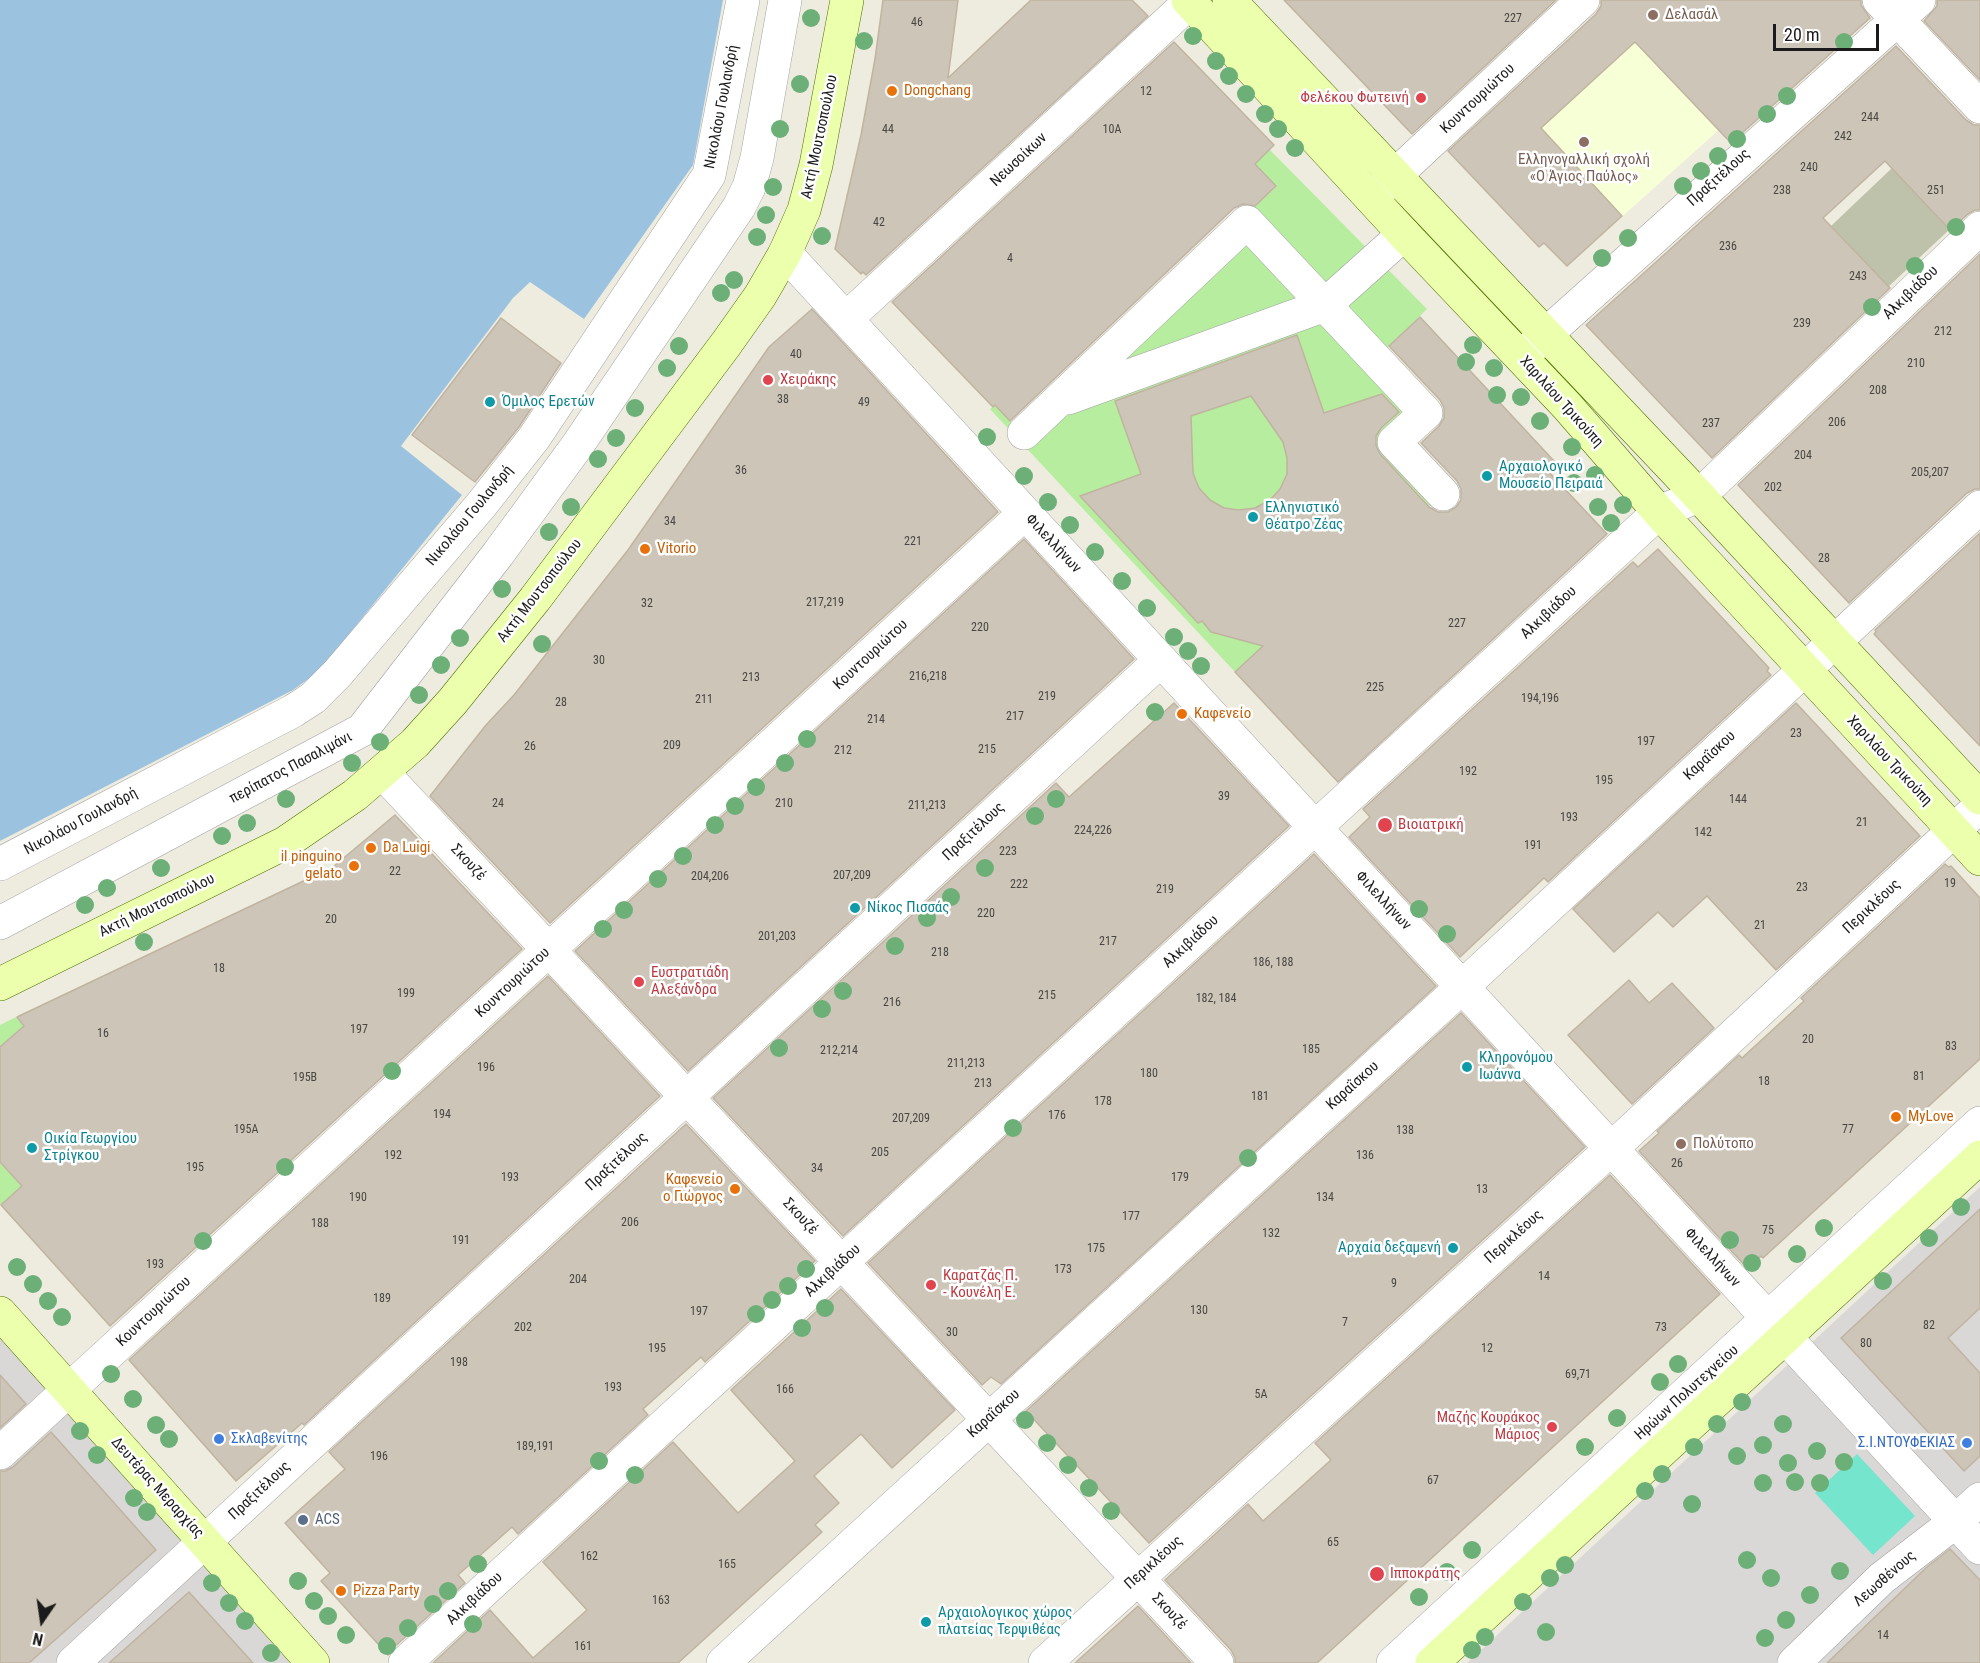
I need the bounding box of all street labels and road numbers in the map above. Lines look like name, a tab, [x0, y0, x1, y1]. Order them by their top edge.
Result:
street label: Νικολάου Γουλανδρή	[701, 44, 743, 170]
street label: Κουντουριώτου	[1437, 60, 1519, 138]
street label: Ακτή Μουτσοπούλου	[798, 73, 842, 201]
street label: Νεωσοίκων	[987, 129, 1051, 191]
street label: Πραξιτέλους	[1684, 145, 1754, 211]
street label: Αλκιβιάδου	[1880, 262, 1942, 324]
street label: Χαριλάου Τρικούπη	[1515, 353, 1607, 451]
street label: Νικολάου Γουλανδρή	[423, 462, 517, 570]
street label: Φιλελλήνων	[1021, 511, 1085, 577]
street label: Ακτή Μουτσοπούλου	[494, 536, 586, 646]
street label: Αλκιβιάδου	[1517, 583, 1581, 643]
street label: Κουντουριώτου	[830, 616, 912, 694]
street label: Χαριλάου Τρικούπη	[1843, 712, 1935, 810]
street label: Καραΐσκου	[1680, 727, 1740, 785]
street label: περίπατος Πασαλιμάνι	[227, 728, 355, 808]
street label: Νικολάου Γουλανδρή	[21, 785, 141, 859]
street label: Πραξιτέλους	[939, 799, 1009, 865]
street label: Σκουζέ	[447, 841, 489, 885]
street label: Φιλελλήνων	[1351, 868, 1415, 934]
street label: Ακτή Μουτσοπούλου	[96, 870, 218, 942]
street label: Περικλέους	[1840, 876, 1904, 938]
street label: Αλκιβιάδου	[1159, 912, 1223, 972]
street label: Κουντουριώτου	[472, 944, 554, 1022]
street label: Καραΐσκου	[1323, 1058, 1383, 1114]
street label: Πραξιτέλους	[582, 1129, 652, 1195]
street label: Σκουζέ	[779, 1195, 821, 1239]
street label: Περικλέους	[1481, 1206, 1547, 1268]
street label: Φιλελλήνων	[1680, 1225, 1744, 1291]
street label: Αλκιβιάδου	[801, 1241, 865, 1301]
street label: Κουντουριώτου	[113, 1273, 195, 1351]
street label: Ηρώων Πολυτεχνείου	[1631, 1342, 1743, 1444]
street label: Καραΐσκου	[964, 1386, 1024, 1442]
street label: Δευτέρας Μεραρχίας	[107, 1434, 207, 1542]
street label: Πραξιτέλους	[225, 1458, 295, 1524]
street label: Περικλέους	[1121, 1532, 1187, 1594]
street label: Λεωσθένους	[1850, 1547, 1920, 1611]
street label: Αλκιβιάδου	[443, 1569, 507, 1629]
street label: Σκουζέ	[1148, 1590, 1190, 1634]

